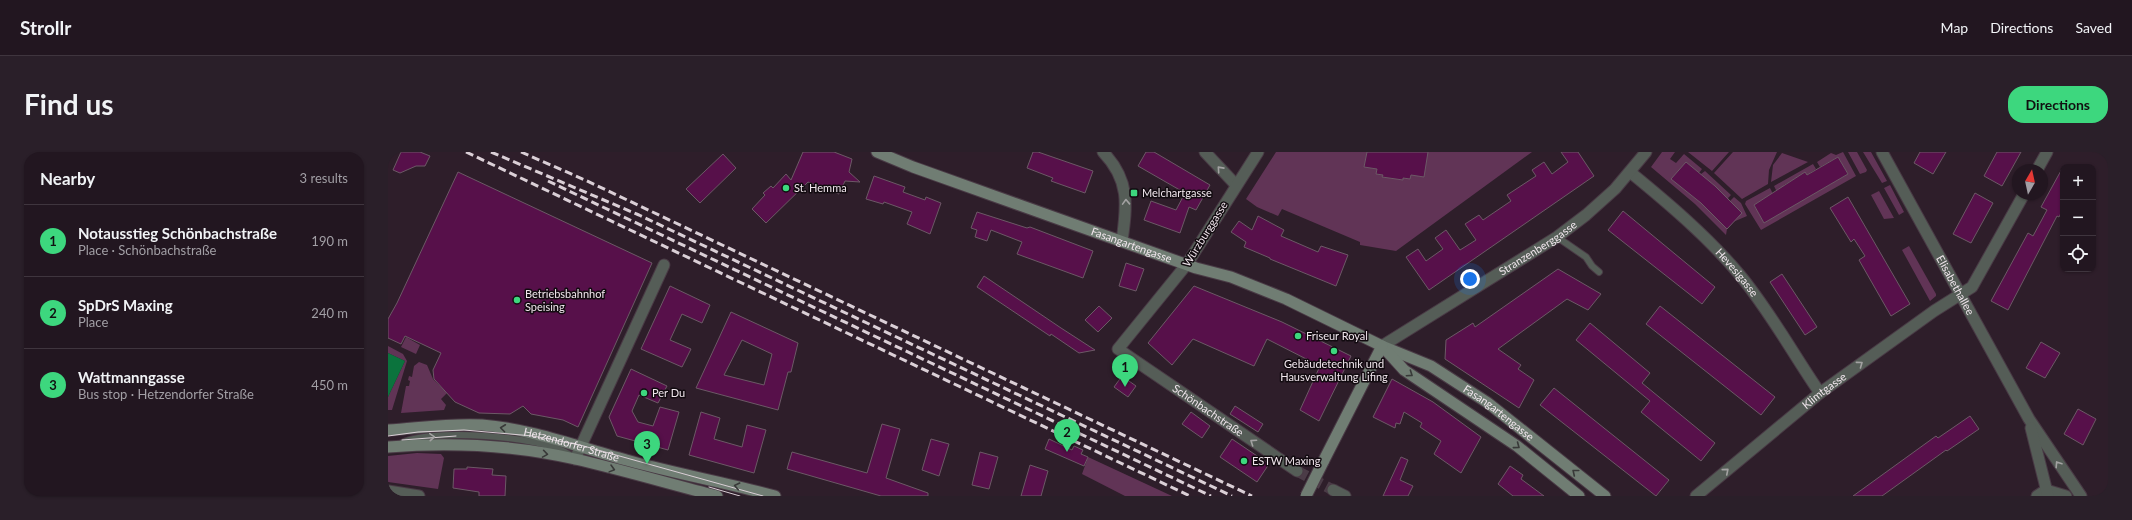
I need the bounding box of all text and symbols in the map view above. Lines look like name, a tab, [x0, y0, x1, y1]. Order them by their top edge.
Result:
text: Strollr	[20, 16, 71, 39]
text: Map	[1941, 19, 1968, 36]
text: Directions	[1990, 19, 2053, 36]
text: Saved	[2075, 19, 2112, 36]
button: Directions	[2008, 86, 2108, 123]
text: Find us	[24, 87, 114, 121]
north arrow	[2012, 164, 2048, 200]
map controls	[2060, 164, 2096, 272]
button: +	[2060, 164, 2096, 200]
one-way arrow	[1218, 166, 1225, 174]
text: Nearby	[40, 168, 95, 189]
text: 3 results	[300, 170, 348, 186]
place label: St. Hemma	[794, 181, 847, 194]
marker: St. Hemma	[781, 183, 791, 193]
place label: Melchartgasse	[1142, 186, 1212, 199]
marker: Melchartgasse	[1129, 188, 1139, 198]
one-way arrow	[1121, 199, 1130, 205]
street label: Würzburggasse	[1179, 199, 1230, 269]
button: −	[2060, 200, 2096, 236]
street label: Stranzenberggasse	[1496, 217, 1579, 278]
text: Notausstieg Schönbachstraße	[78, 224, 277, 242]
street label: Fasangartengasse	[1089, 224, 1174, 265]
text: 1	[49, 233, 57, 249]
text: 190 m	[311, 233, 348, 249]
button: locate	[2060, 236, 2096, 272]
text: Place · Schönbachstraße	[78, 242, 216, 258]
street label: Hevesigasse	[1713, 245, 1761, 299]
street label: Elisabethallee	[1934, 253, 1977, 317]
your location	[1460, 269, 1480, 289]
place label: Betriebsbahnhof Speising	[525, 287, 605, 313]
marker: Betriebsbahnhof Speising	[512, 295, 522, 305]
text: SpDrS Maxing	[78, 296, 173, 314]
text: 2	[49, 305, 57, 321]
text: 240 m	[311, 305, 348, 321]
text: Place	[78, 314, 108, 330]
place label: Friseur Royal	[1306, 329, 1368, 342]
marker: Friseur Royal	[1293, 331, 1303, 341]
marker: Gebäudetechnik und Hausverwaltung Lifing	[1329, 346, 1339, 356]
pin: 1	[1112, 354, 1138, 387]
place label: Gebäudetechnik und Hausverwaltung Lifing	[1280, 357, 1388, 383]
one-way arrow	[1856, 362, 1863, 369]
text: Wattmanngasse	[78, 368, 185, 386]
one-way arrow	[1405, 369, 1412, 376]
street label: Klimtgasse	[1799, 369, 1849, 411]
text: 3	[49, 377, 57, 393]
text: 450 m	[311, 377, 348, 393]
street label: Schönbachstraße	[1170, 381, 1246, 439]
street label: Fasangartengasse	[1461, 382, 1537, 443]
text: Bus stop · Hetzendorfer Straße	[78, 386, 254, 402]
place label: Per Du	[652, 386, 685, 399]
marker: Per Du	[639, 388, 649, 398]
pin: 2	[1054, 419, 1080, 452]
one-way arrow	[499, 424, 506, 433]
street label: Hetzendorfer Straße	[523, 425, 621, 464]
pin: 3	[634, 431, 660, 464]
one-way arrow	[429, 433, 435, 442]
one-way arrow	[1251, 440, 1258, 447]
one-way arrow	[1513, 442, 1520, 449]
one-way arrow	[542, 449, 549, 458]
place label: ESTW Maxing	[1252, 454, 1321, 467]
marker: ESTW Maxing	[1239, 456, 1249, 466]
one-way arrow	[2055, 461, 2063, 468]
one-way arrow	[608, 464, 615, 473]
one-way arrow	[1721, 468, 1728, 475]
one-way arrow	[1573, 469, 1580, 476]
one-way arrow	[734, 483, 740, 491]

